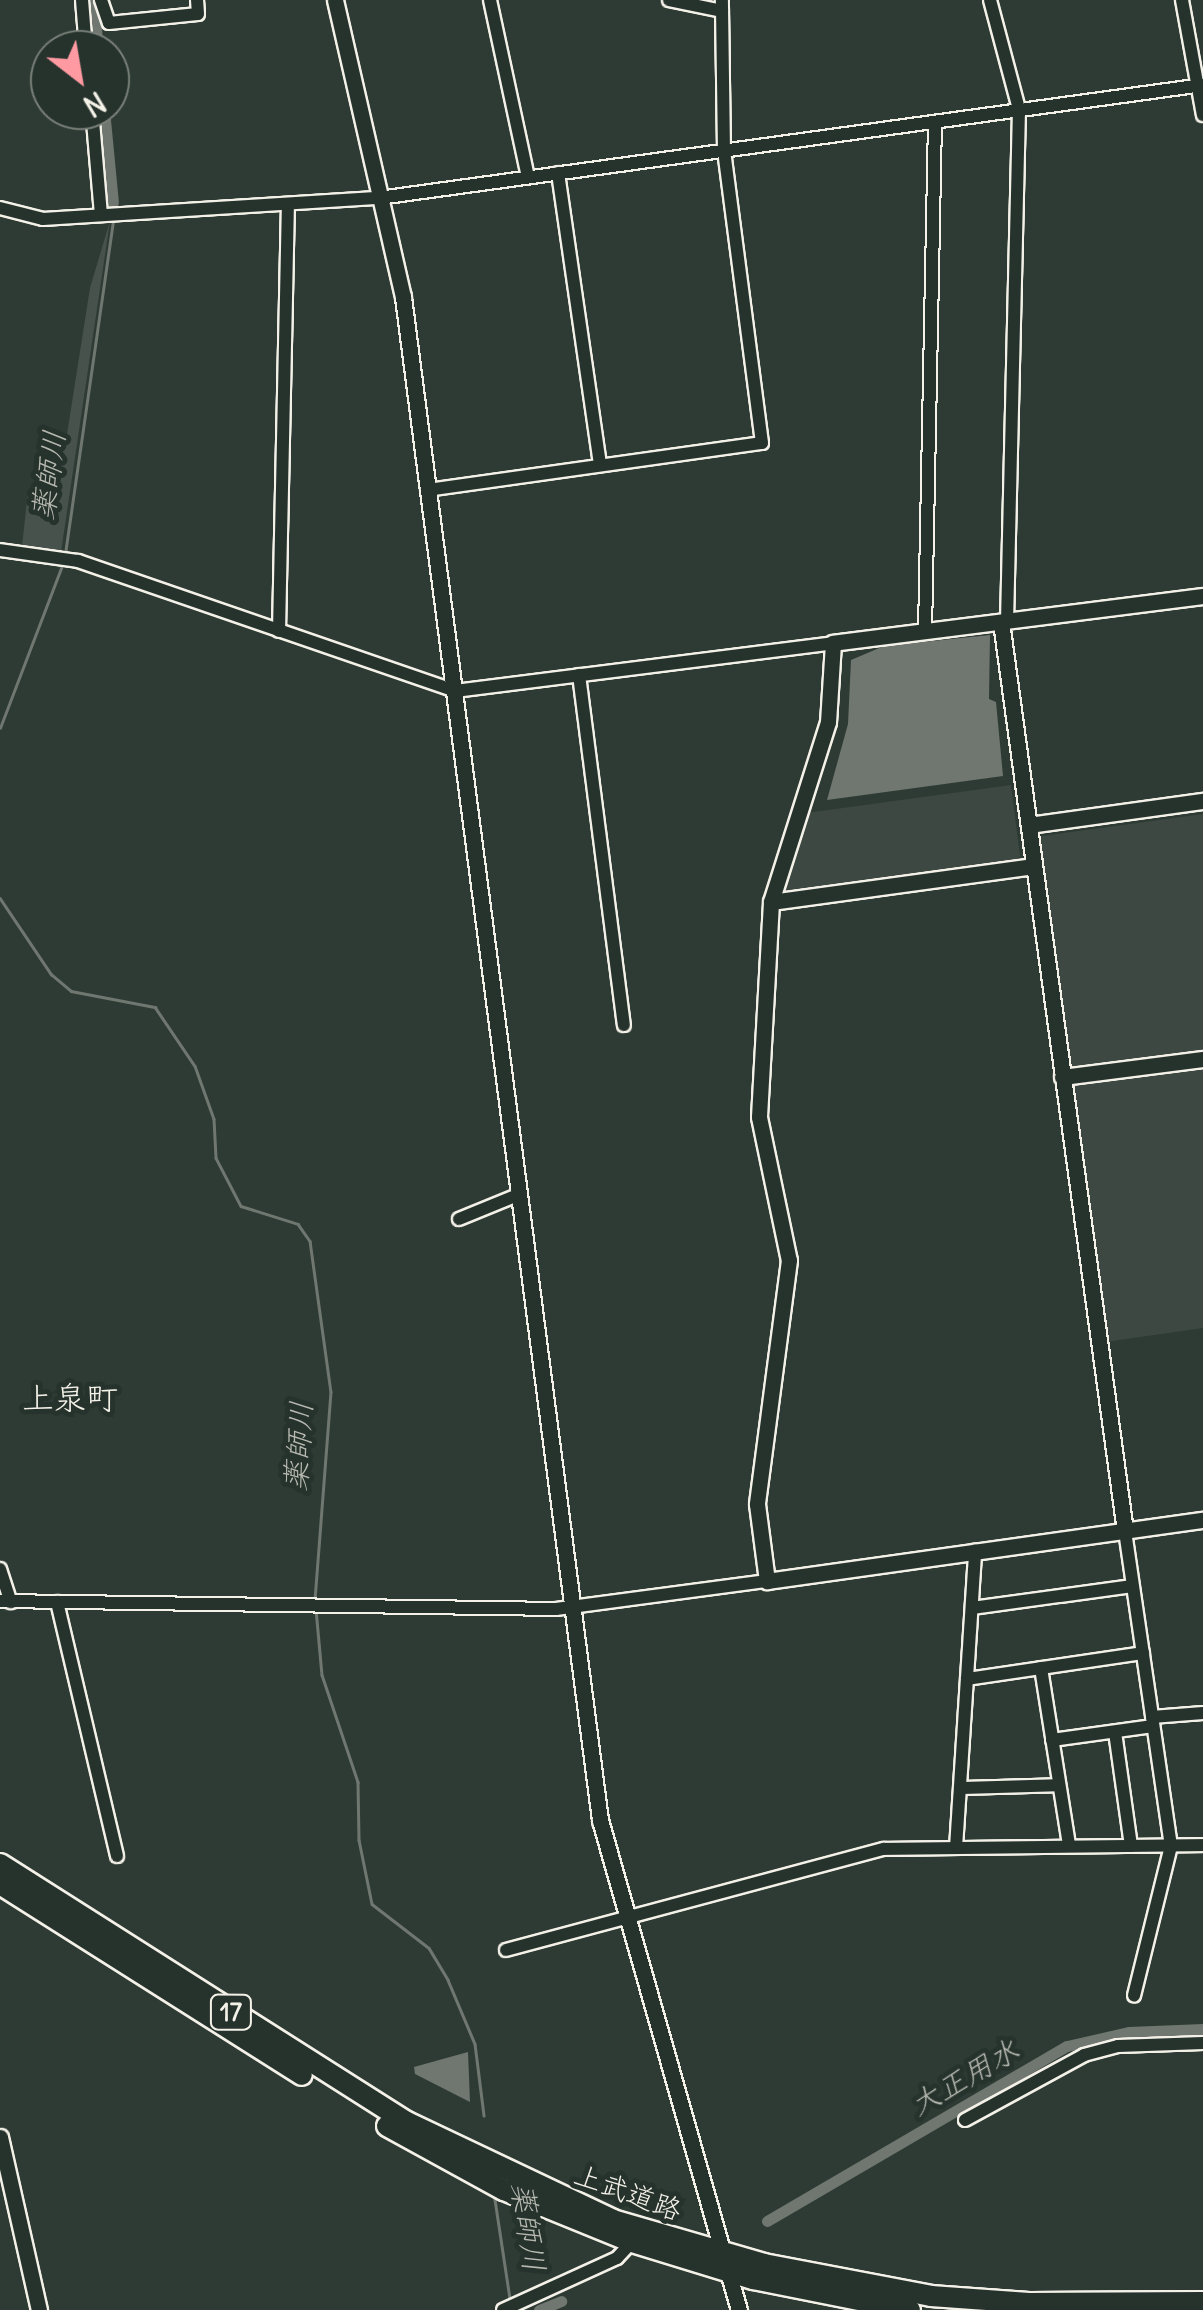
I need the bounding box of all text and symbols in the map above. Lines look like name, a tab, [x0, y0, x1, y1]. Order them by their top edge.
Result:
north arrow	[30, 30, 130, 130]
text: N	[77, 84, 112, 124]
water label: 薬師川	[24, 428, 72, 522]
district label: 上泉町	[22, 1379, 118, 1417]
water label: 薬師川	[277, 1400, 319, 1492]
road number: 17	[208, 1992, 254, 2032]
water label: 大正用水	[903, 2031, 1025, 2123]
street label: 上武道路	[570, 2157, 686, 2227]
water label: 薬師川	[505, 2180, 553, 2274]

